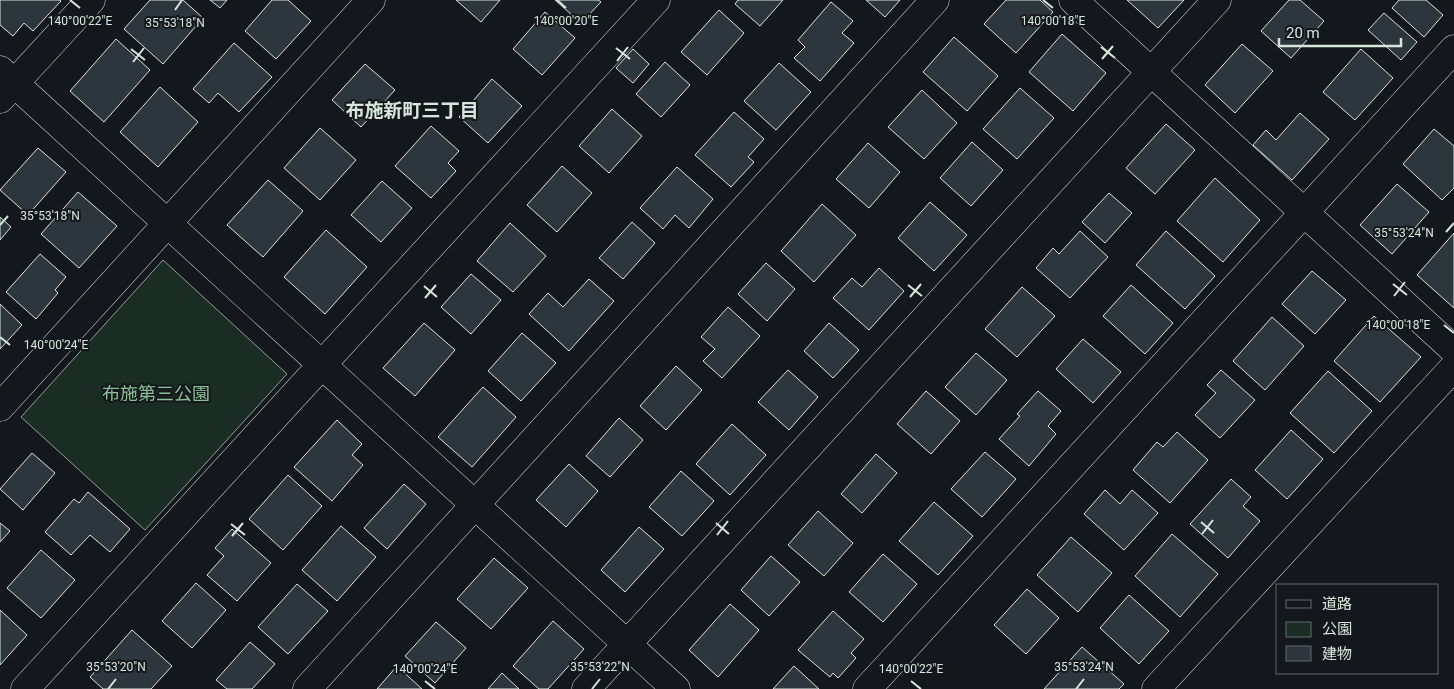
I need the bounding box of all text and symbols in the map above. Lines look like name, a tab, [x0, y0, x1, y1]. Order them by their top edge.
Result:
text: 140°00'22"E	[48, 14, 112, 28]
text: 140°00'20"E	[534, 14, 598, 28]
text: 140°00'18"E	[1021, 14, 1085, 28]
scale bar	[1279, 15, 1402, 47]
text: 35°53'18"N	[145, 16, 205, 30]
text: 20 m	[1286, 24, 1320, 42]
district label: 布施新町三丁目	[345, 99, 479, 122]
text: 35°53'18"N	[20, 209, 80, 223]
text: 35°53'24"N	[1374, 226, 1434, 240]
text: 140°00'18"E	[1366, 318, 1430, 332]
text: 140°00'24"E	[24, 338, 88, 352]
park label: 布施第三公園	[102, 383, 210, 404]
legend	[1276, 584, 1439, 674]
text: 道路	[1322, 595, 1352, 613]
text: 公園	[1322, 620, 1352, 638]
text: 建物	[1322, 645, 1352, 663]
text: 35°53'20"N	[86, 660, 146, 674]
text: 35°53'22"N	[570, 660, 630, 674]
text: 35°53'24"N	[1054, 660, 1114, 674]
text: 140°00'24"E	[393, 662, 457, 676]
text: 140°00'22"E	[879, 662, 943, 676]

